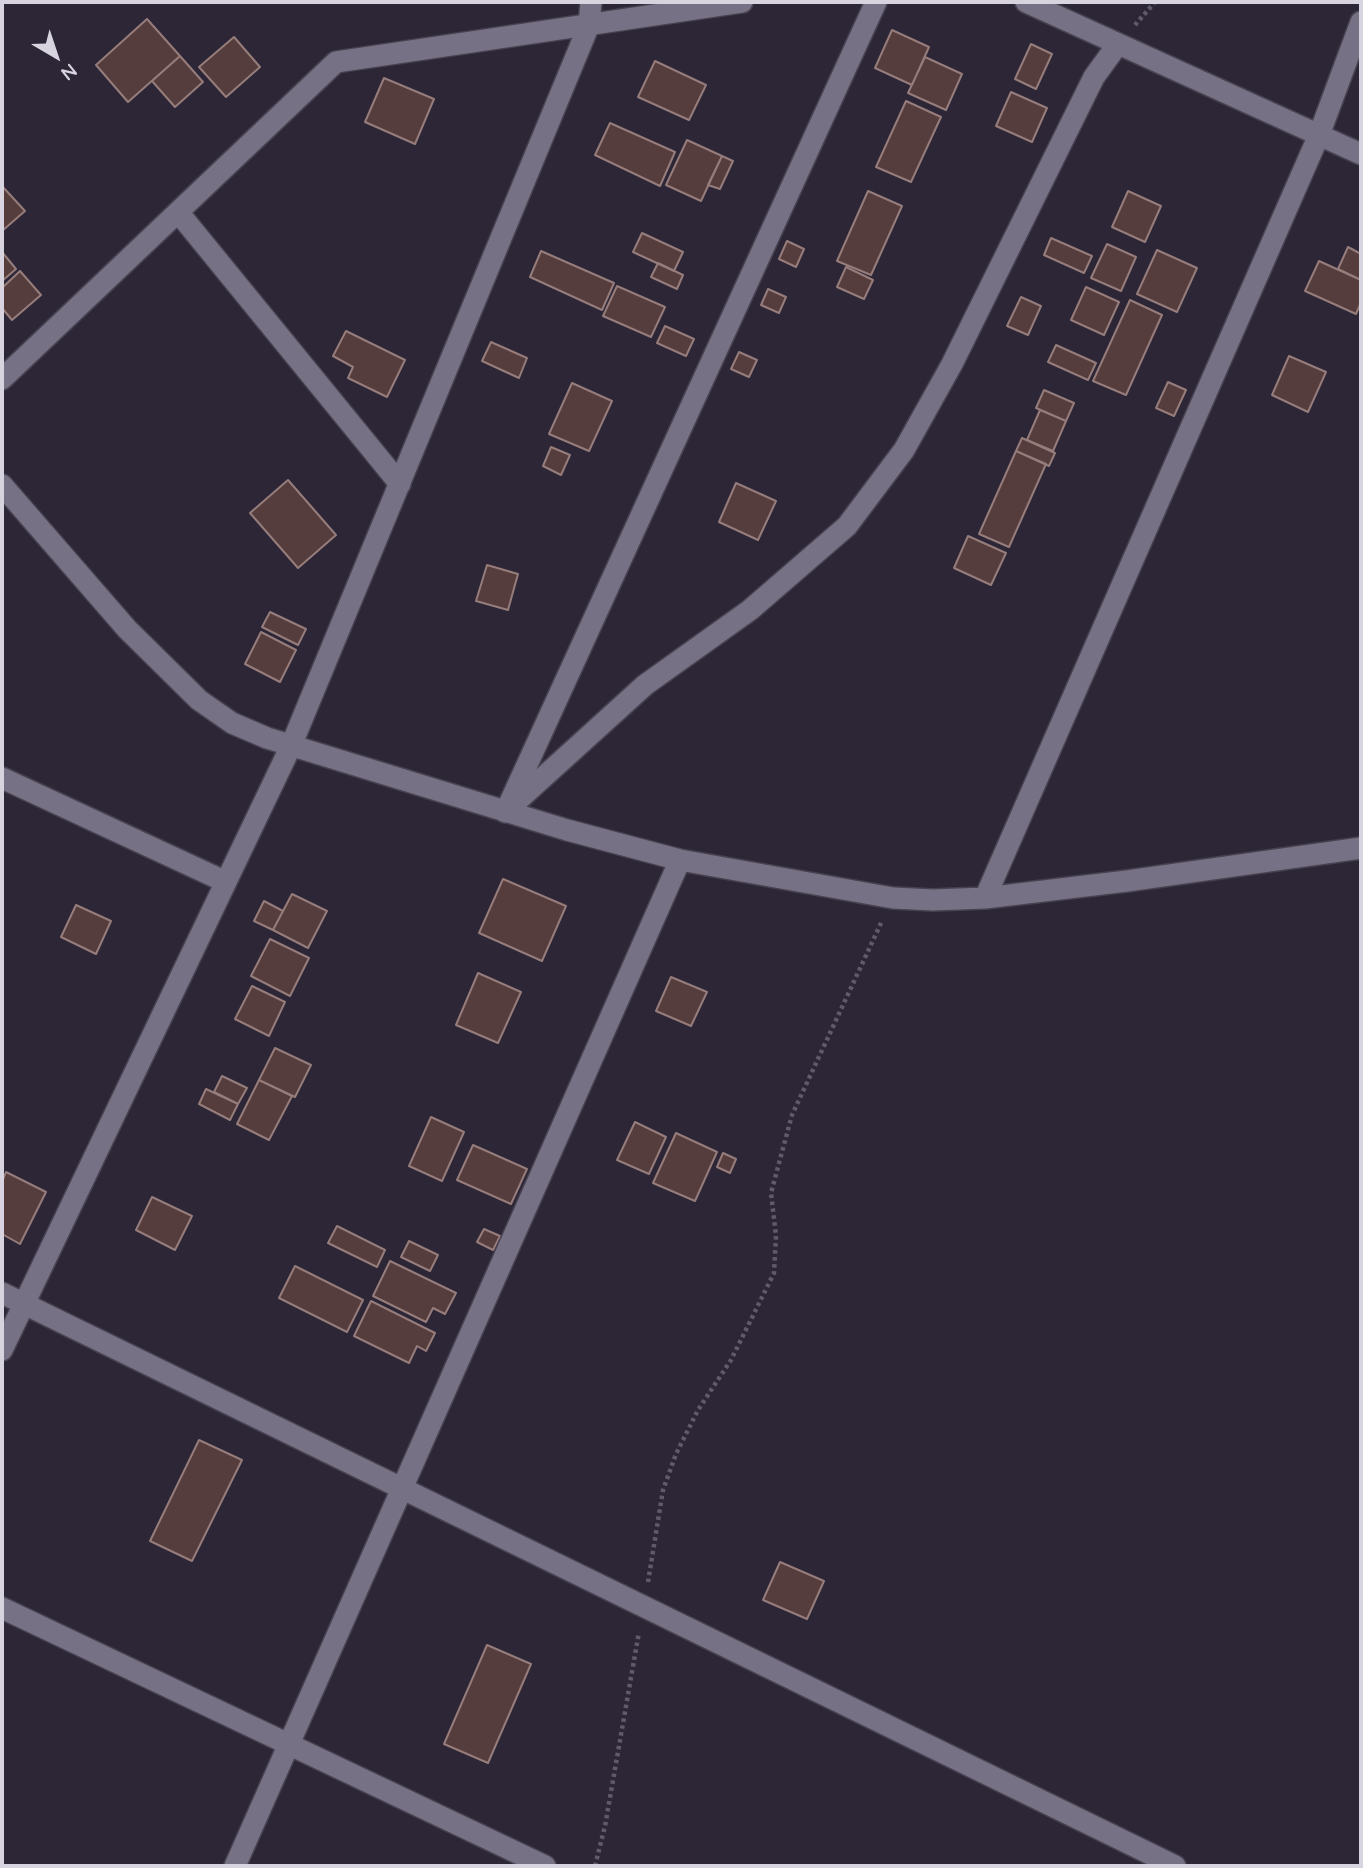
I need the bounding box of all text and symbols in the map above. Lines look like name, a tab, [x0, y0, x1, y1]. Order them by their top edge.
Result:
north arrow	[21, 21, 91, 91]
text: N	[56, 59, 82, 86]

